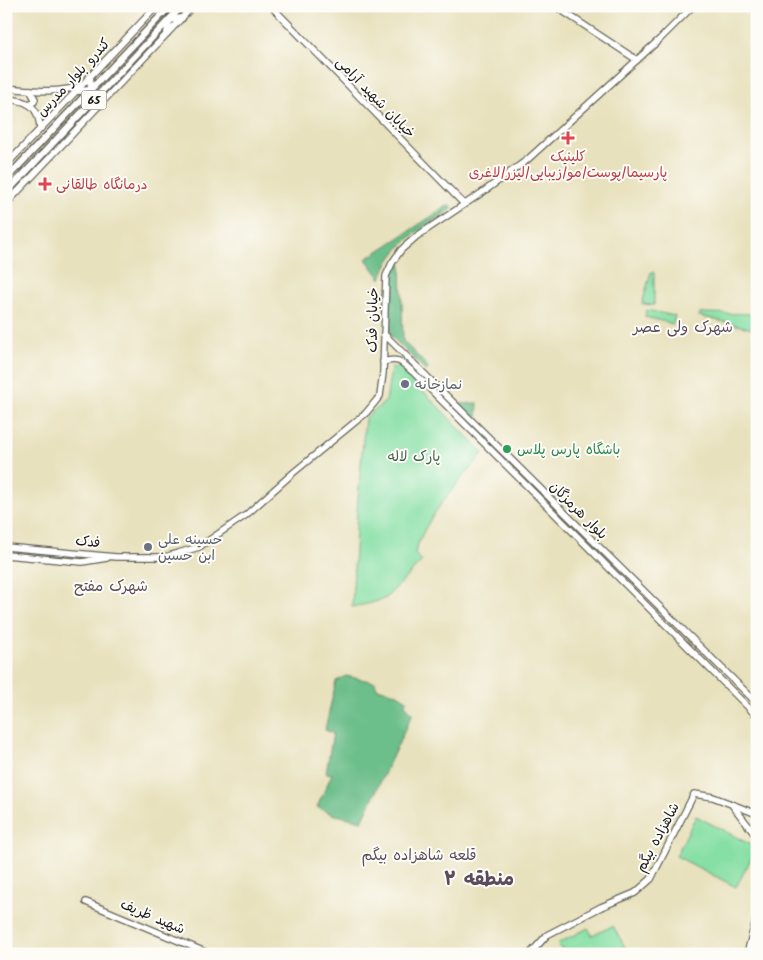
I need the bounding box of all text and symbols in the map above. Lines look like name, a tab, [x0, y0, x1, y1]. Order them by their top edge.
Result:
street label: کندرو بلوار مدرس	[31, 33, 116, 122]
street label: خیابان شهید آرامی	[330, 52, 420, 144]
road number: 65	[82, 90, 106, 110]
marker: کلینیک پارسیما|پوست|مو|زیبایی|لیزر|لاغری	[561, 131, 575, 145]
place label: کلینیک پارسیما|پوست|مو|زیبایی|لیزر|لاغری	[469, 146, 667, 184]
place label: درمانگاه طالقانی	[56, 174, 148, 196]
marker: درمانگاه طالقانی	[38, 177, 52, 191]
street label: خیابان فدک	[361, 287, 385, 353]
district label: شهرک ولی عصر	[631, 316, 733, 340]
place label: نمازخانه	[415, 374, 462, 396]
marker: نمازخانه	[399, 378, 411, 390]
place label: باشگاه پارس پلاس	[517, 439, 620, 461]
marker: باشگاه پارس پلاس	[501, 443, 513, 455]
park label: پارک لاله	[388, 446, 440, 468]
street label: بلوار هرمزگان	[544, 476, 613, 545]
place label: حسینه علی ابن حسین	[158, 529, 222, 567]
street label: فدک	[74, 530, 101, 554]
marker: حسینه علی ابن حسین	[142, 541, 154, 553]
district label: شهرک مفتح	[74, 575, 148, 599]
street label: شاهزاده بیگم	[630, 799, 686, 876]
district label: قلعه شاهزاده بیگم	[362, 844, 476, 868]
district label: منطقه ۲	[444, 865, 514, 895]
street label: شهید ظریف	[117, 893, 188, 940]

